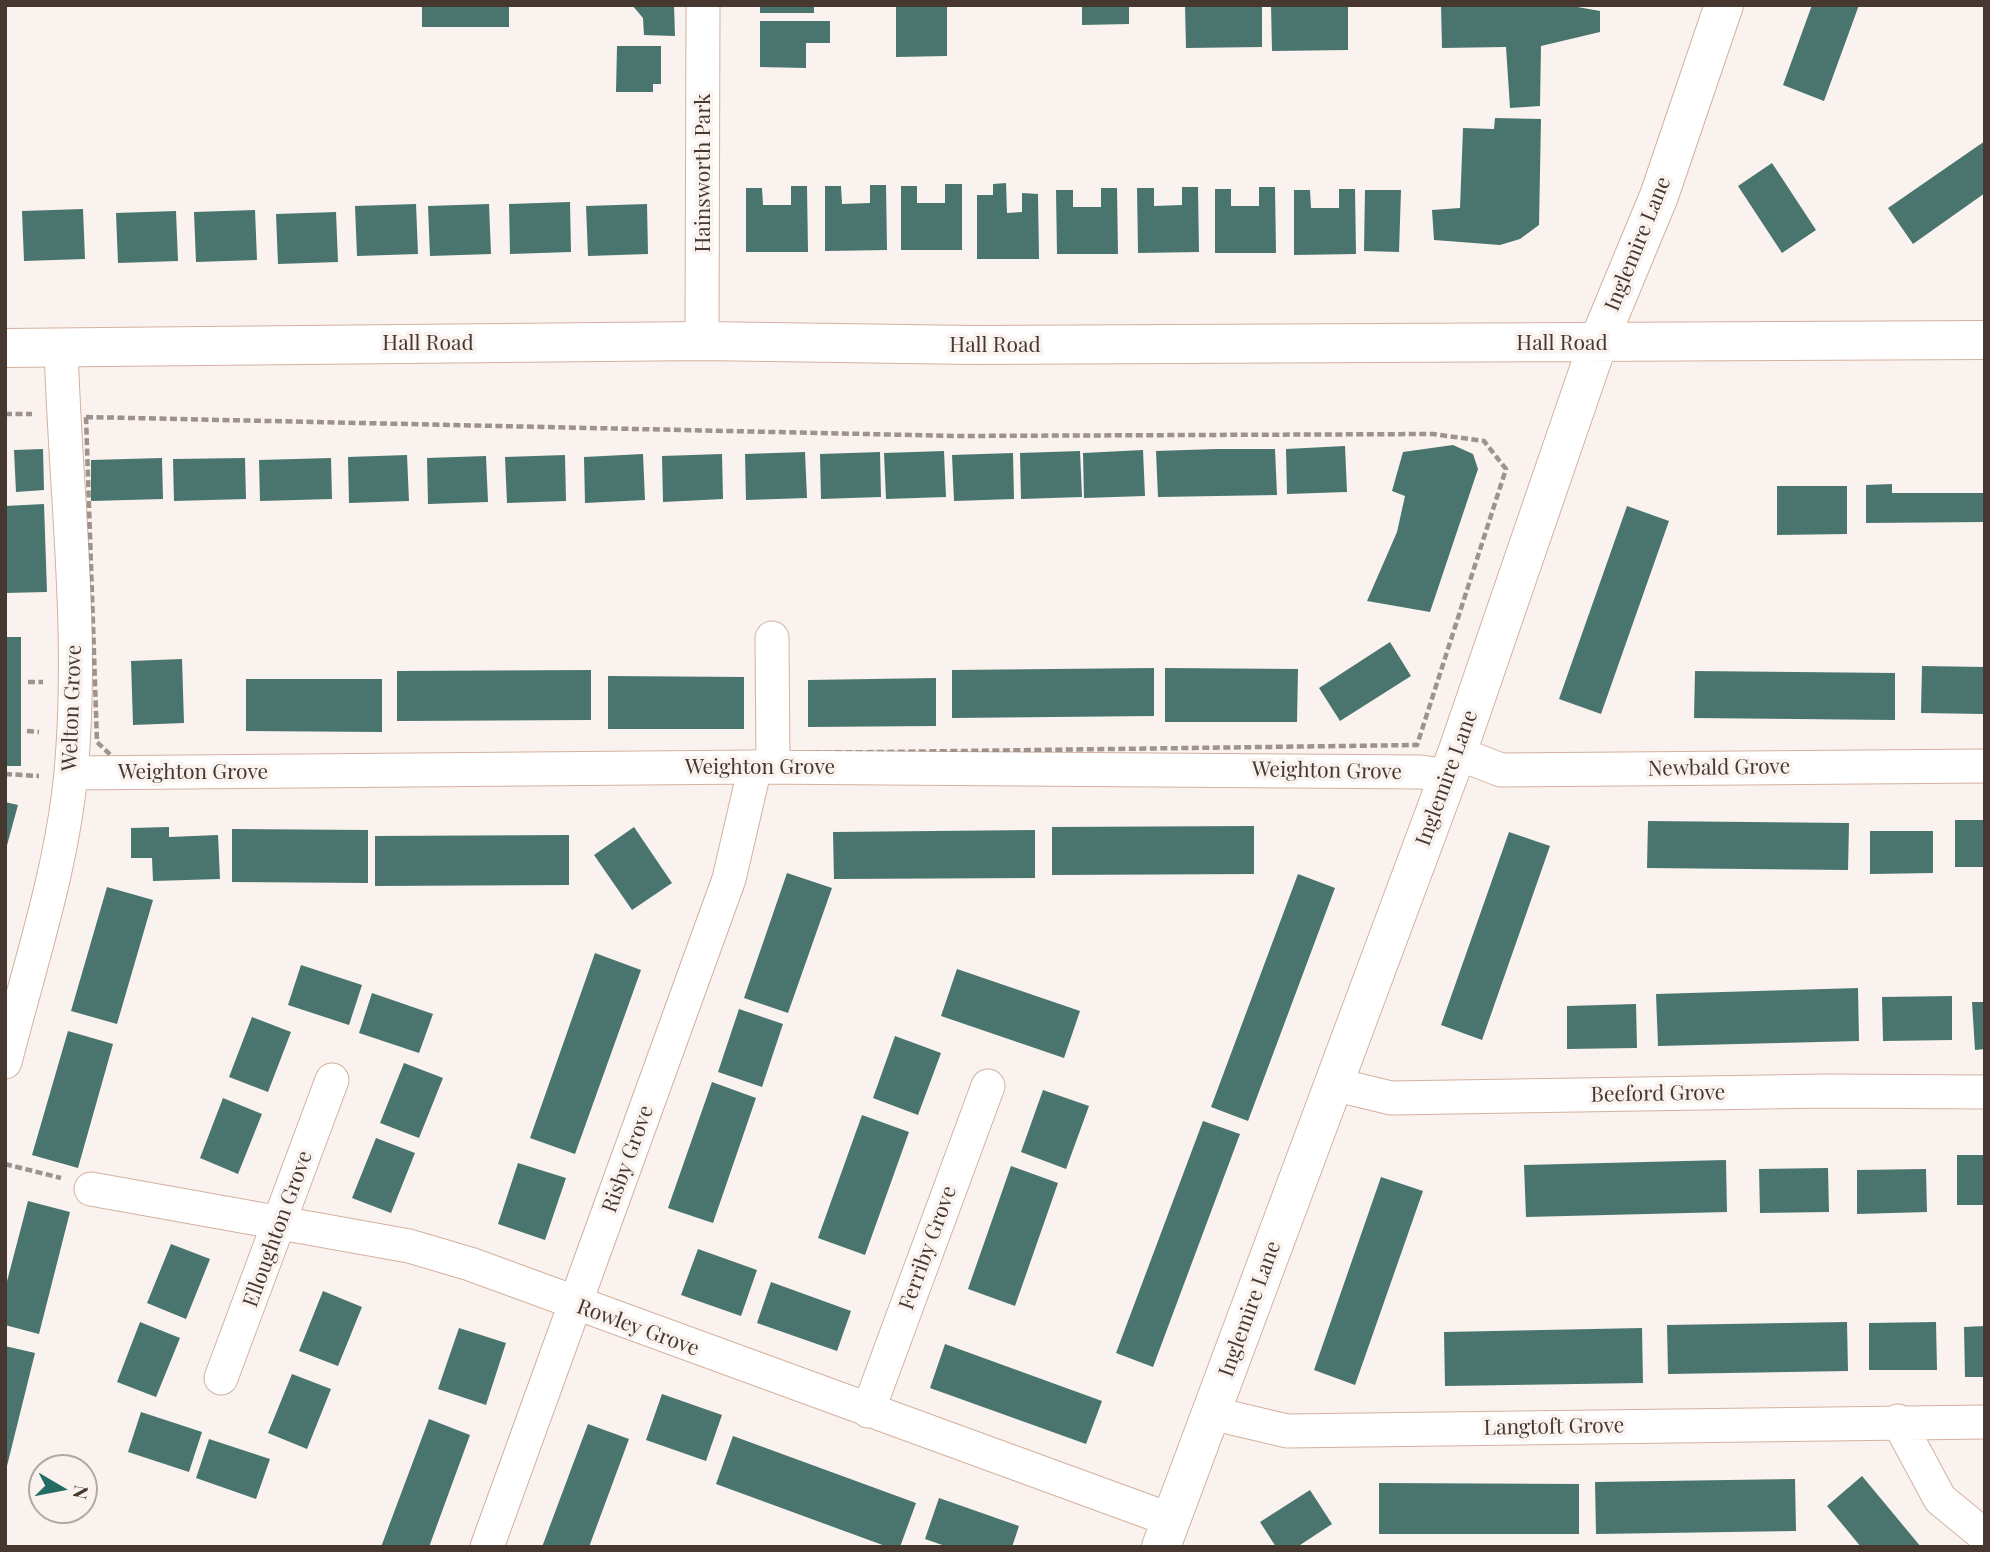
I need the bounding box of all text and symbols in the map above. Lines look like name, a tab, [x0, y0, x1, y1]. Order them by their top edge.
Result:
street label: Hainsworth Park	[690, 93, 716, 253]
street label: Inglemire Lane	[1600, 173, 1676, 315]
street label: Hall Road	[382, 330, 474, 356]
street label: Hall Road	[1516, 330, 1608, 356]
street label: Hall Road	[949, 332, 1041, 358]
street label: Welton Grove	[57, 644, 87, 772]
street label: Inglemire Lane	[1411, 707, 1483, 849]
street label: Weighton Grove	[685, 754, 835, 780]
street label: Newbald Grove	[1648, 754, 1790, 782]
street label: Weighton Grove	[1252, 757, 1402, 785]
street label: Weighton Grove	[118, 759, 268, 785]
street label: Beeford Grove	[1591, 1080, 1725, 1108]
street label: Risby Grove	[597, 1102, 659, 1216]
street label: Elloughton Grove	[238, 1148, 318, 1310]
street label: Ferriby Grove	[894, 1183, 962, 1313]
street label: Inglemire Lane	[1214, 1238, 1286, 1380]
street label: Rowley Grove	[573, 1294, 703, 1362]
street label: Langtoft Grove	[1484, 1413, 1624, 1441]
north arrow	[28, 1454, 98, 1524]
text: N	[68, 1483, 96, 1501]

